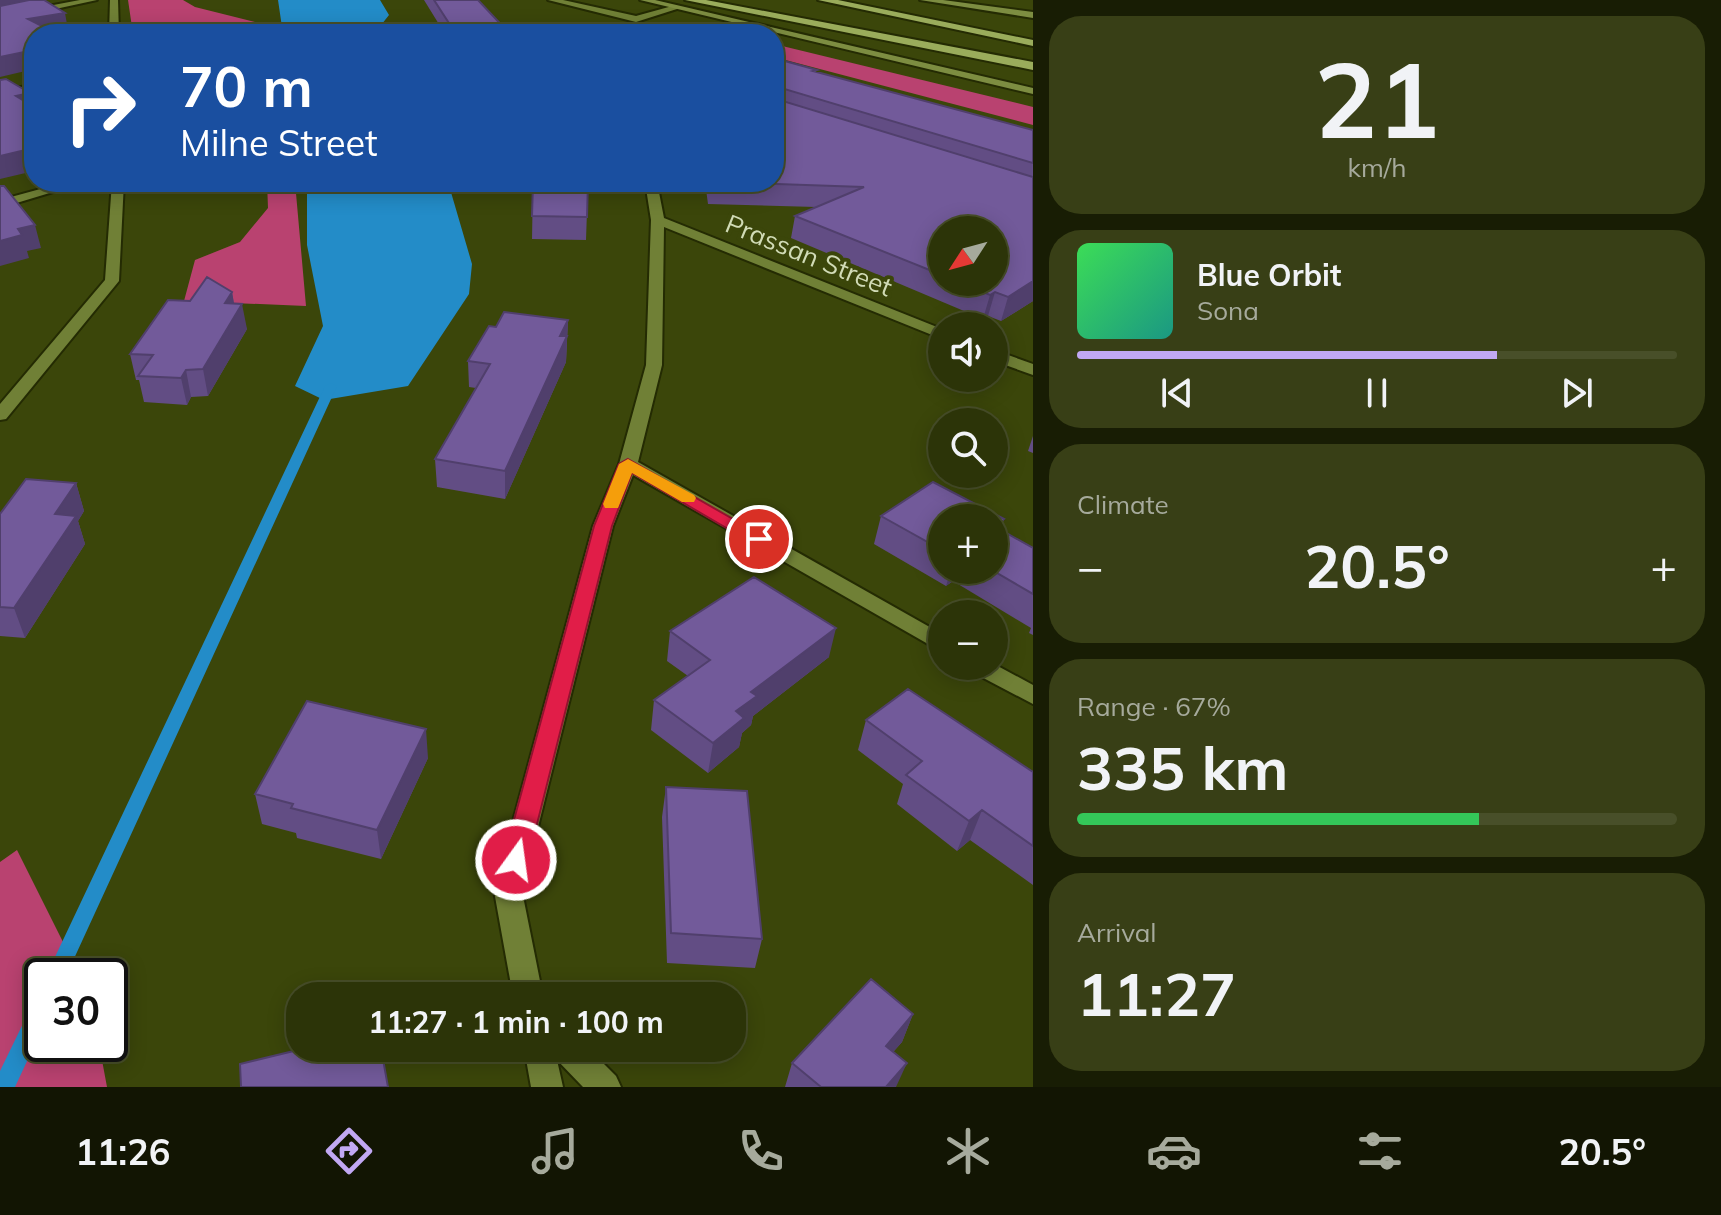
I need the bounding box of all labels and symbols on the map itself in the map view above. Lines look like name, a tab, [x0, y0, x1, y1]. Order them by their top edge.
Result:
street label: Prassan Street	[721, 207, 897, 303]
north arrow	[928, 216, 1008, 296]
pin	[725, 505, 793, 573]
position arrow	[474, 818, 558, 902]
speed limit sign: 30	[24, 958, 128, 1062]

